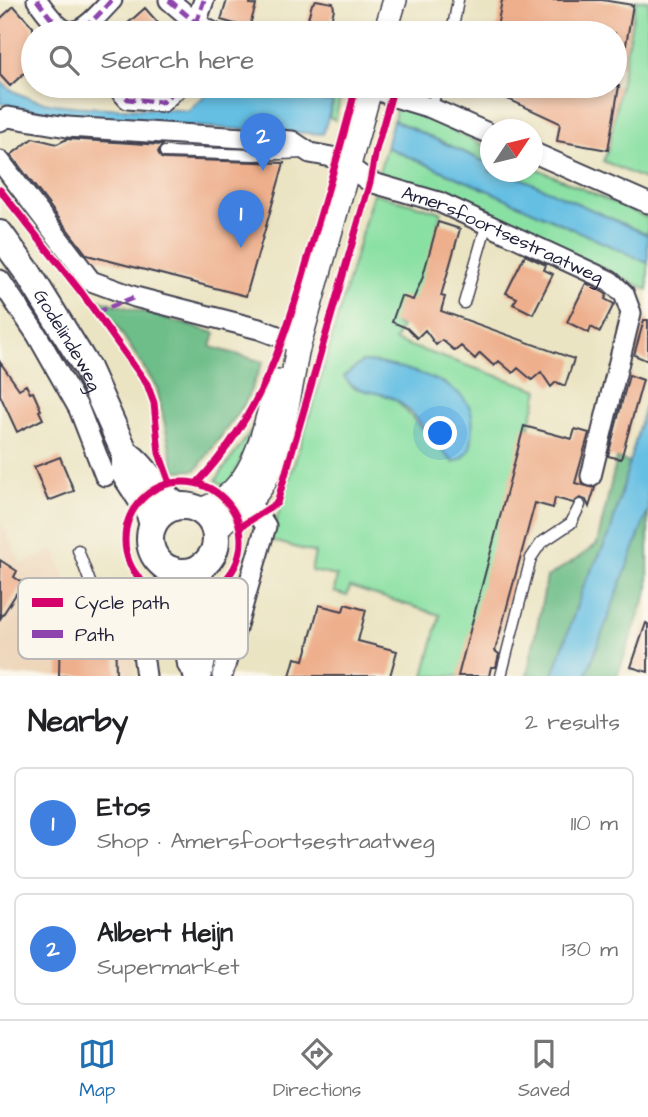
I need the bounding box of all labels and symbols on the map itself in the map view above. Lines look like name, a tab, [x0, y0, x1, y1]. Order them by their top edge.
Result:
pin: 2	[240, 113, 286, 171]
north arrow	[480, 119, 543, 182]
street label: Amersfoortsestraatweg	[398, 180, 608, 292]
pin: 1	[218, 190, 264, 248]
street label: Godelindeweg	[26, 284, 108, 396]
your location	[423, 416, 457, 450]
legend	[18, 578, 248, 659]
text: Cycle path	[75, 590, 170, 618]
text: Path	[75, 622, 114, 649]

